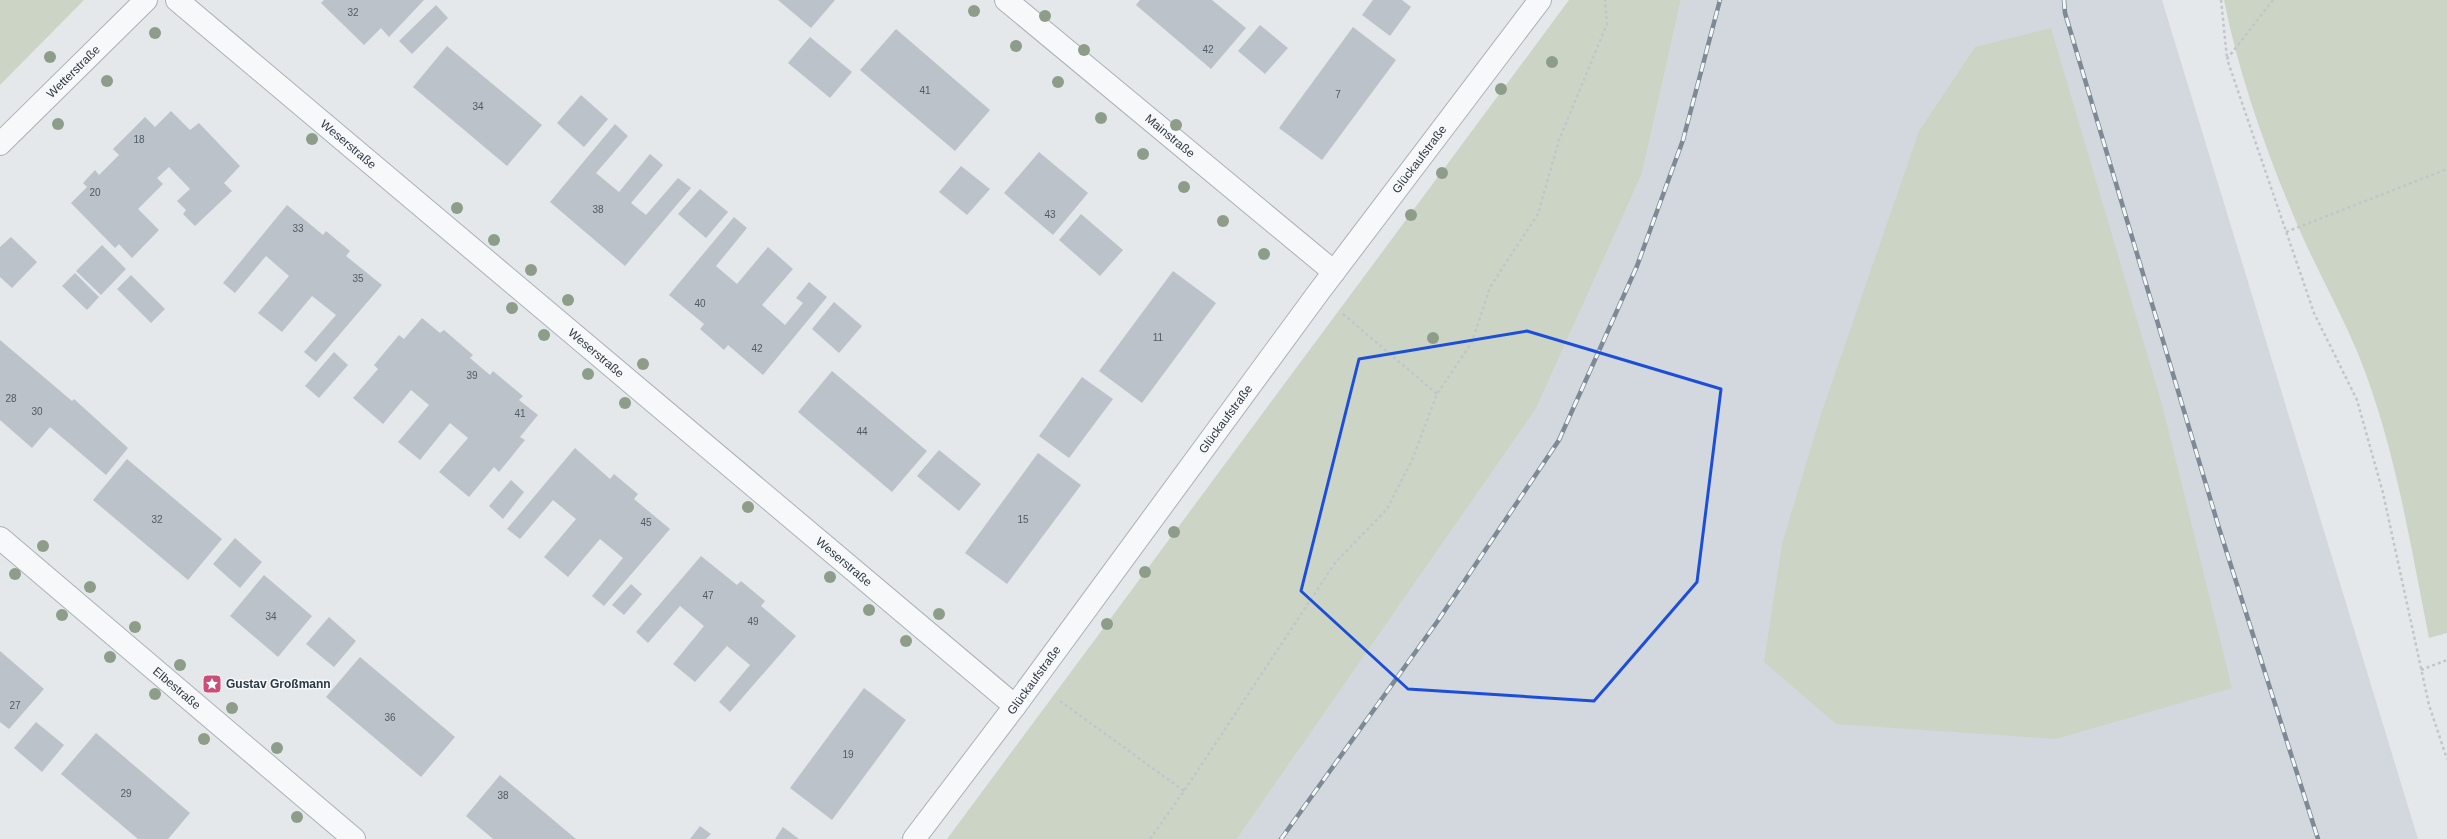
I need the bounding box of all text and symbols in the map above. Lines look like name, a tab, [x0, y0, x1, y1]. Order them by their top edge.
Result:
house number: 32	[347, 7, 359, 18]
street label: Wetterstraße	[44, 42, 103, 101]
house number: 42	[1202, 44, 1214, 55]
house number: 41	[919, 85, 931, 96]
house number: 7	[1335, 89, 1341, 100]
house number: 34	[472, 101, 484, 112]
street label: Mainstraße	[1142, 111, 1198, 161]
street label: Weserstraße	[318, 117, 379, 172]
street label: Glückaufstraße	[1389, 122, 1450, 196]
house number: 18	[133, 134, 145, 145]
house number: 20	[89, 187, 101, 198]
house number: 38	[592, 204, 604, 215]
house number: 43	[1044, 209, 1056, 220]
house number: 33	[292, 223, 304, 234]
house number: 35	[352, 273, 364, 284]
house number: 40	[694, 298, 706, 309]
street label: Weserstraße	[565, 326, 627, 381]
house number: 11	[1153, 332, 1164, 343]
house number: 42	[751, 343, 763, 354]
house number: 39	[466, 370, 478, 381]
street label: Glückaufstraße	[1196, 382, 1256, 456]
house number: 28	[5, 393, 17, 404]
house number: 30	[31, 406, 43, 417]
house number: 41	[514, 408, 526, 419]
house number: 44	[856, 426, 868, 437]
house number: 32	[151, 514, 163, 525]
house number: 15	[1017, 514, 1029, 525]
house number: 45	[640, 517, 652, 528]
street label: Weserstraße	[813, 534, 875, 589]
house number: 47	[702, 590, 714, 601]
house number: 34	[265, 611, 277, 622]
house number: 49	[747, 616, 759, 627]
street label: Glückaufstraße	[1004, 643, 1064, 717]
street label: Elbestraße	[150, 664, 204, 713]
place icon: Gustav Großmann	[201, 673, 223, 695]
place label: Gustav Großmann	[226, 677, 331, 691]
house number: 27	[9, 700, 21, 711]
house number: 36	[384, 712, 396, 723]
house number: 19	[842, 749, 854, 760]
house number: 29	[120, 788, 132, 799]
house number: 38	[497, 790, 509, 801]

